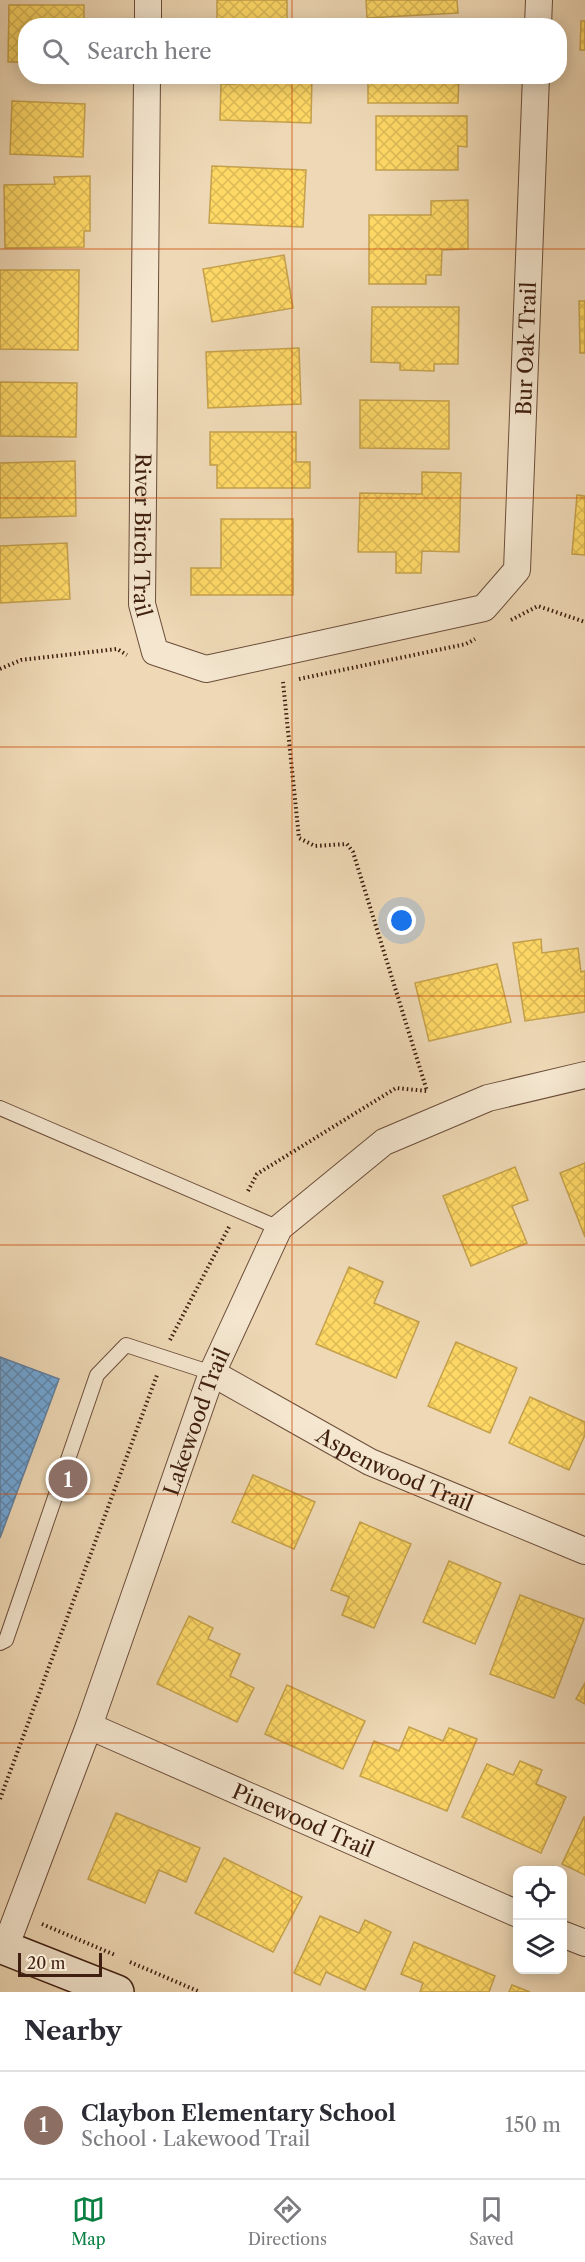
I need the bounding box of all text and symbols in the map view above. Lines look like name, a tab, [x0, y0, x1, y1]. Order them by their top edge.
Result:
search box	[18, 18, 567, 84]
icon: search	[39, 35, 72, 68]
text: Search here	[87, 38, 212, 65]
street label: Bur Oak Trail	[510, 281, 541, 416]
street label: River Birch Trail	[129, 453, 157, 620]
your location	[387, 906, 416, 935]
street label: Lakewood Trail	[158, 1344, 234, 1499]
street label: Aspenwood Trail	[312, 1422, 477, 1516]
pin: 1	[48, 1456, 88, 1502]
street label: Pinewood Trail	[229, 1778, 378, 1862]
map controls	[513, 1866, 567, 1974]
button: locate	[513, 1866, 567, 1920]
button: layers	[513, 1920, 567, 1974]
scale bar	[18, 1950, 102, 1978]
text: 20 m	[27, 1953, 66, 1973]
text: Nearby	[24, 2015, 122, 2047]
text: Claybon Elementary School	[81, 2100, 396, 2127]
text: 1	[39, 2113, 48, 2137]
text: 150 m	[505, 2113, 561, 2137]
text: School · Lakewood Trail	[81, 2127, 310, 2151]
tab: Map	[71, 2193, 106, 2249]
tab: Directions	[248, 2193, 327, 2249]
tab: Saved	[469, 2193, 514, 2249]

